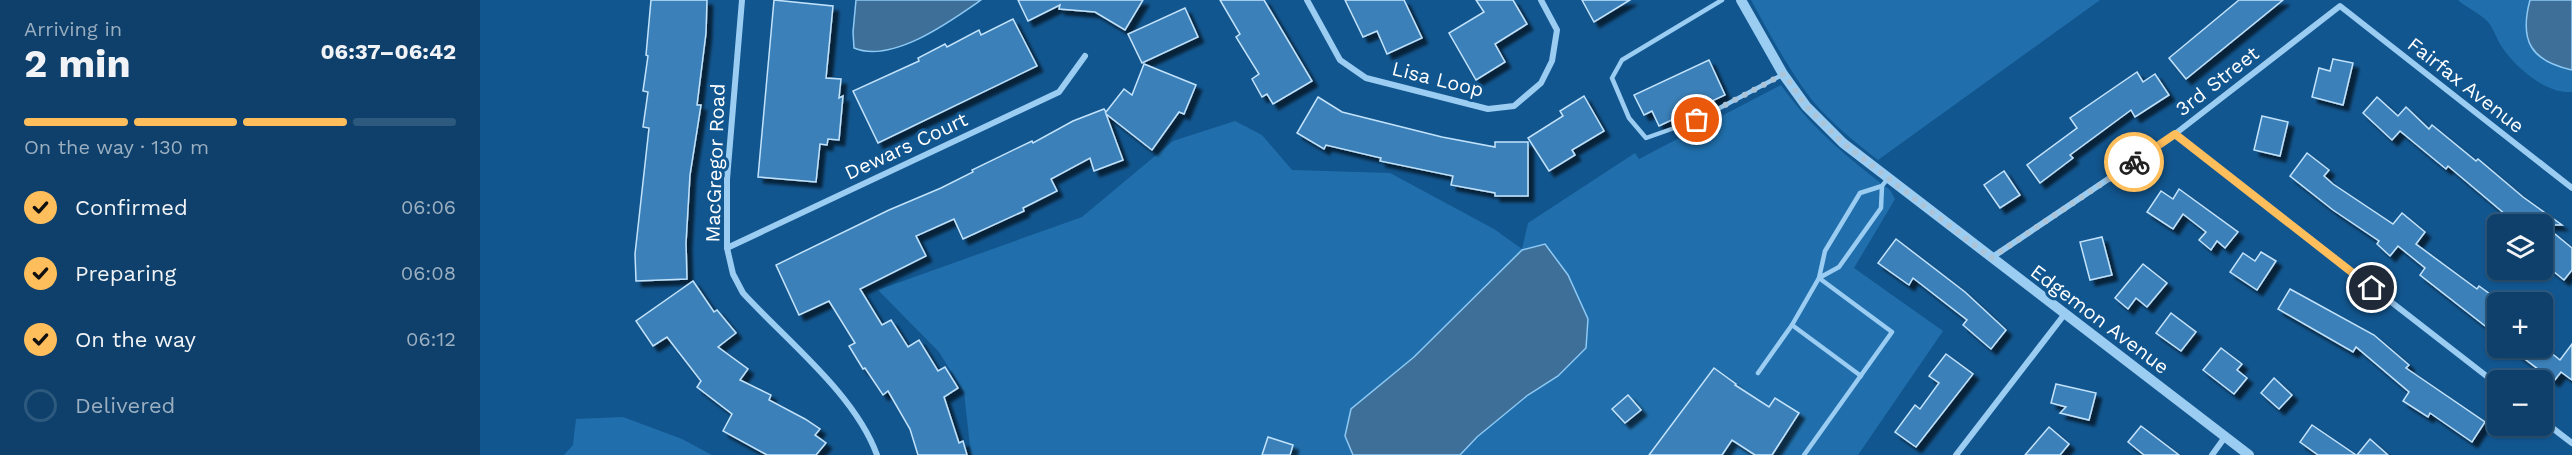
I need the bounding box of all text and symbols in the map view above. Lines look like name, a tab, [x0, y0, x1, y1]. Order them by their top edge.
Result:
text: Arriving in	[24, 17, 122, 41]
street label: Fairfax Avenue	[2403, 32, 2529, 138]
text: 06:37–06:42	[320, 39, 456, 64]
text: 2 min	[24, 41, 131, 86]
street label: 3rd Street	[2171, 41, 2264, 121]
street label: Lisa Loop	[1390, 56, 1486, 102]
street label: MacGregor Road	[700, 83, 730, 243]
pin	[1671, 94, 1722, 145]
icon: bag	[1680, 103, 1713, 136]
street label: Dewars Court	[841, 107, 972, 185]
courier	[2104, 132, 2164, 192]
text: On the way · 130 m	[24, 135, 209, 159]
icon: bike	[2118, 146, 2151, 179]
icon: check	[24, 191, 57, 224]
text: Confirmed	[75, 195, 188, 220]
text: 06:06	[401, 195, 456, 219]
map controls	[2487, 214, 2553, 436]
button: layers	[2487, 214, 2553, 280]
icon: check	[24, 257, 57, 290]
street label: Edgemon Avenue	[2026, 259, 2174, 379]
text: Preparing	[75, 261, 176, 286]
text: 06:08	[401, 261, 456, 285]
pin	[2346, 262, 2397, 313]
icon: home	[2355, 271, 2388, 304]
button: +	[2487, 292, 2553, 358]
icon: check	[24, 323, 57, 356]
text: On the way	[75, 327, 196, 352]
text: 06:12	[406, 327, 456, 351]
button: −	[2487, 370, 2553, 436]
text: Delivered	[75, 393, 175, 418]

